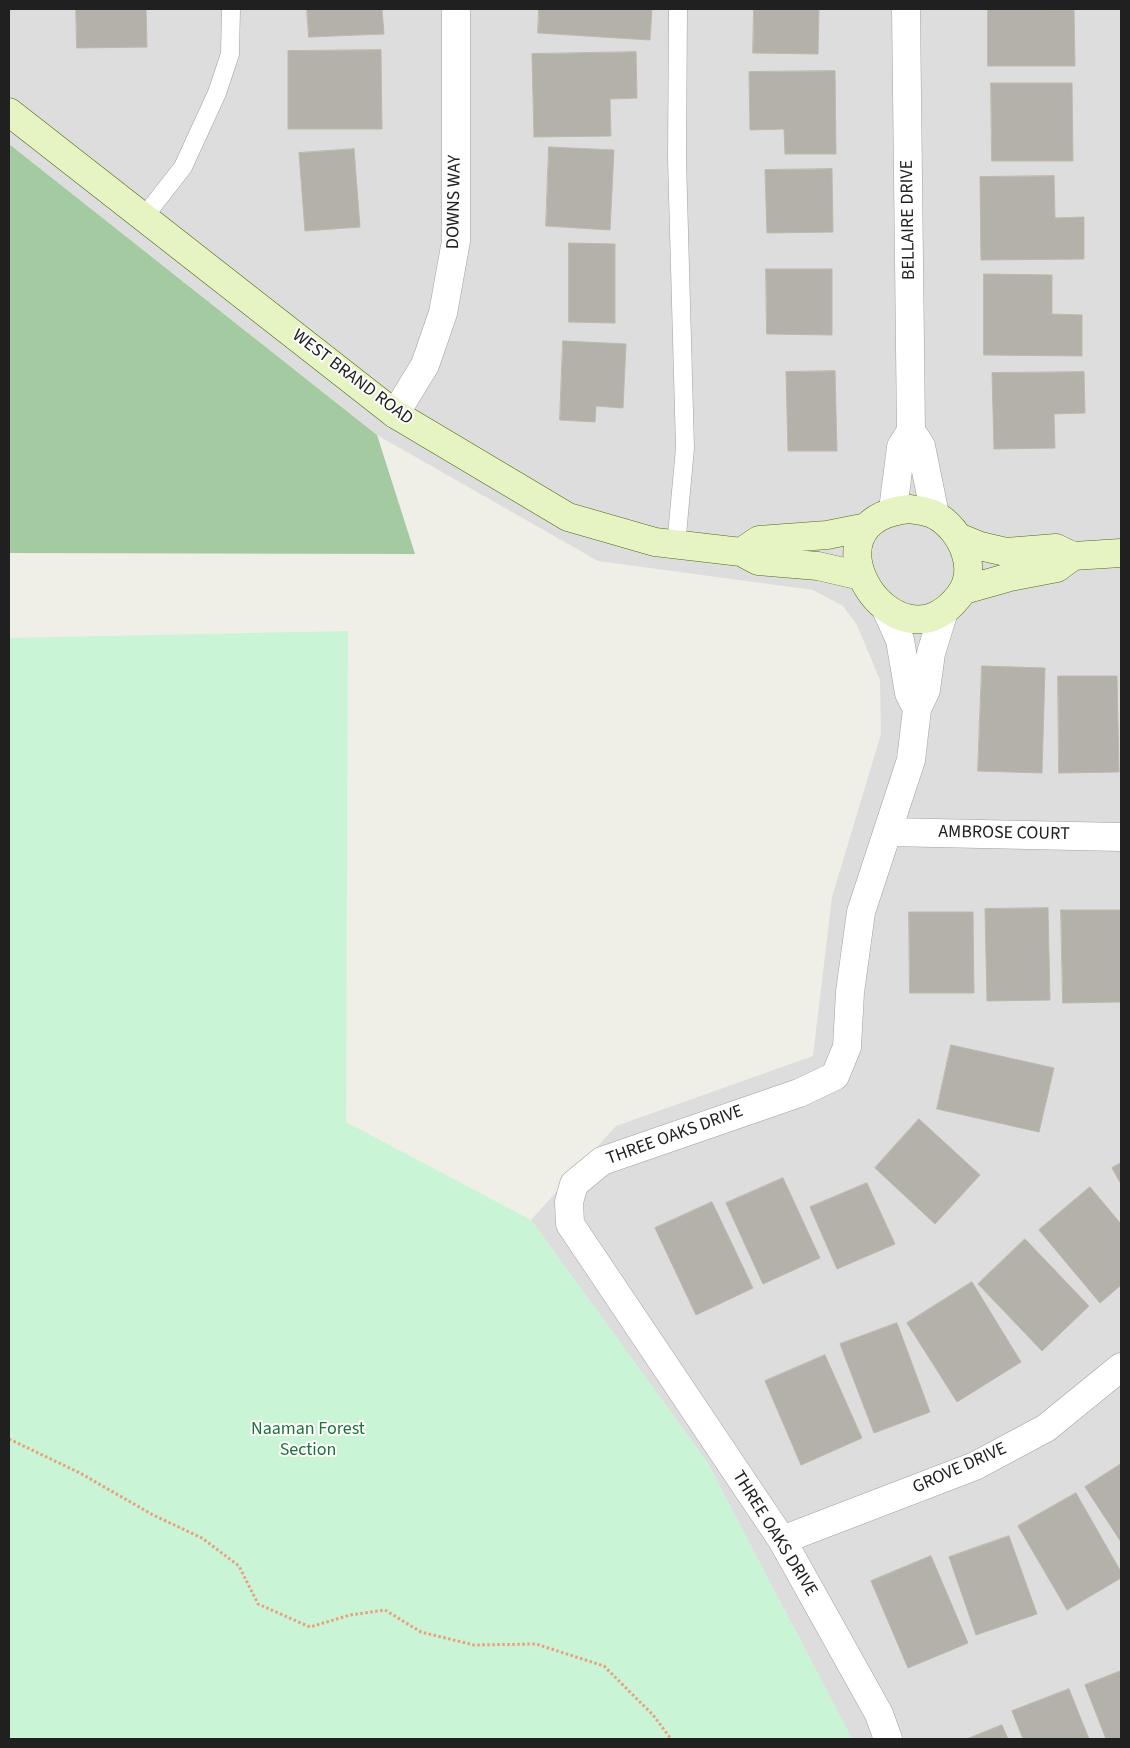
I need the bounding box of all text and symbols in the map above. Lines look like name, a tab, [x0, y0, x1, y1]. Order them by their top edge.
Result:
street label: DOWNS WAY	[443, 155, 467, 249]
street label: BELLAIRE DRIVE	[897, 160, 921, 280]
street label: WEST BRAND ROAD	[287, 325, 417, 431]
street label: AMBROSE COURT	[938, 822, 1070, 846]
street label: THREE OAKS DRIVE	[604, 1101, 746, 1171]
park label: Naaman Forest Section	[251, 1419, 365, 1462]
street label: GROVE DRIVE	[910, 1439, 1010, 1499]
street label: THREE OAKS DRIVE	[727, 1467, 821, 1601]

